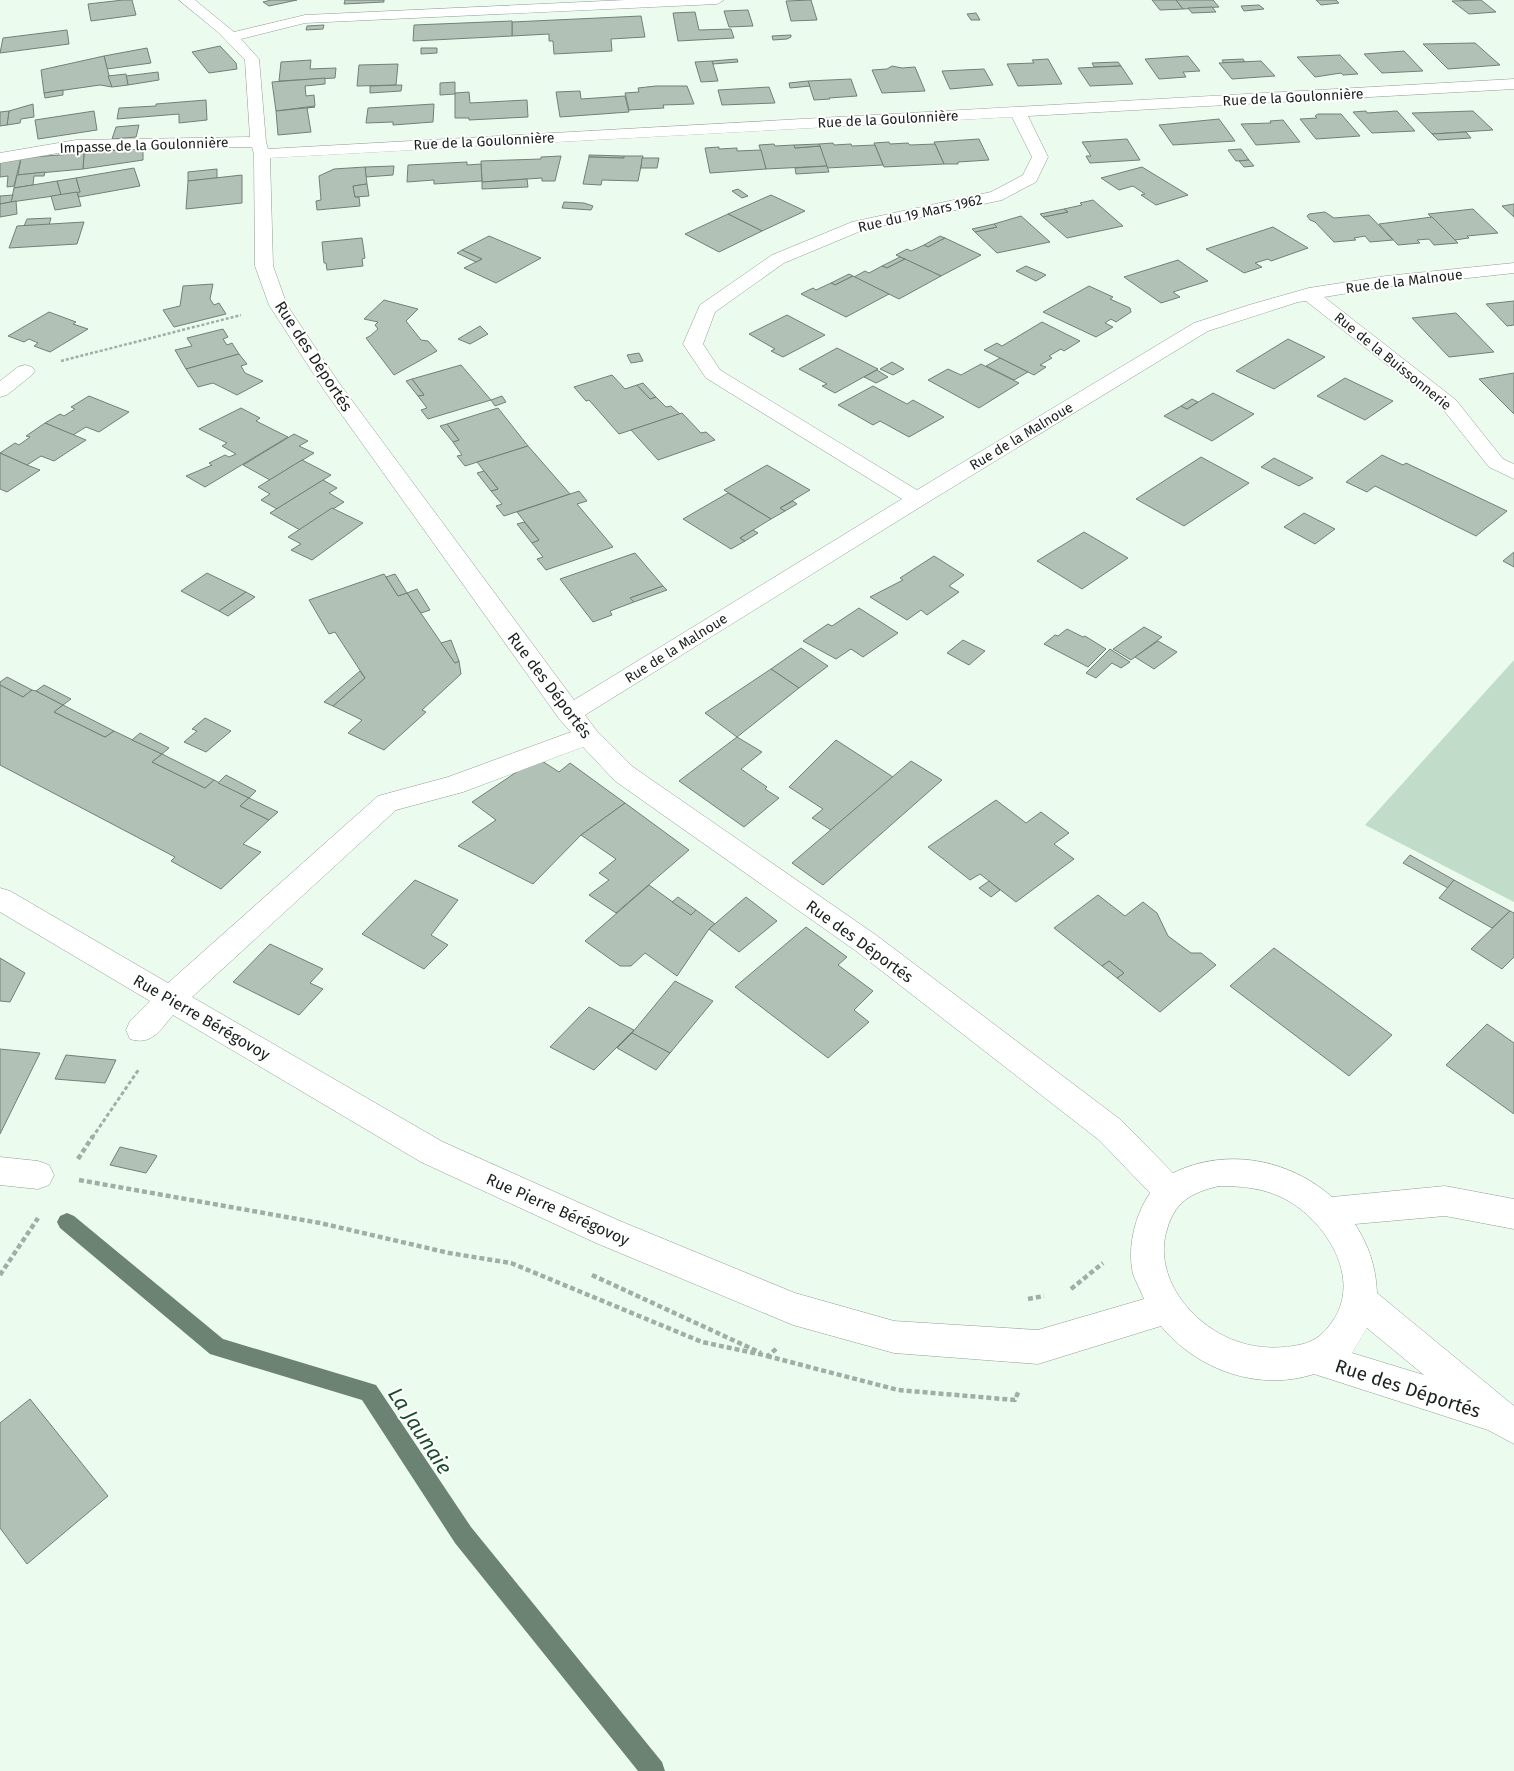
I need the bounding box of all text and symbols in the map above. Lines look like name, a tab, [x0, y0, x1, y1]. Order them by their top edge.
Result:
street label: Rue de la Goulonnière	[1222, 85, 1364, 110]
street label: Rue de la Goulonnière	[817, 107, 959, 132]
street label: Rue de la Goulonnière	[413, 129, 555, 154]
street label: Impasse de la Goulonnière	[59, 134, 229, 157]
street label: Rue du 19 Mars 1962	[856, 191, 984, 236]
street label: Rue de la Malnoue	[1345, 266, 1463, 297]
street label: Rue des Déportés	[271, 298, 356, 415]
street label: Rue de la Buissonnerie	[1331, 309, 1455, 414]
street label: Rue de la Malnoue	[966, 399, 1076, 474]
street label: Rue de la Malnoue	[622, 610, 731, 687]
street label: Rue des Déportés	[504, 629, 596, 742]
street label: Rue des Déportés	[802, 896, 917, 987]
street label: Rue Pierre Bérégovoy	[130, 971, 274, 1064]
street label: Rue Pierre Bérégovoy	[483, 1169, 632, 1250]
street label: Rue des Déportés	[1332, 1354, 1484, 1423]
water label: La Jaunaie	[382, 1383, 458, 1479]

